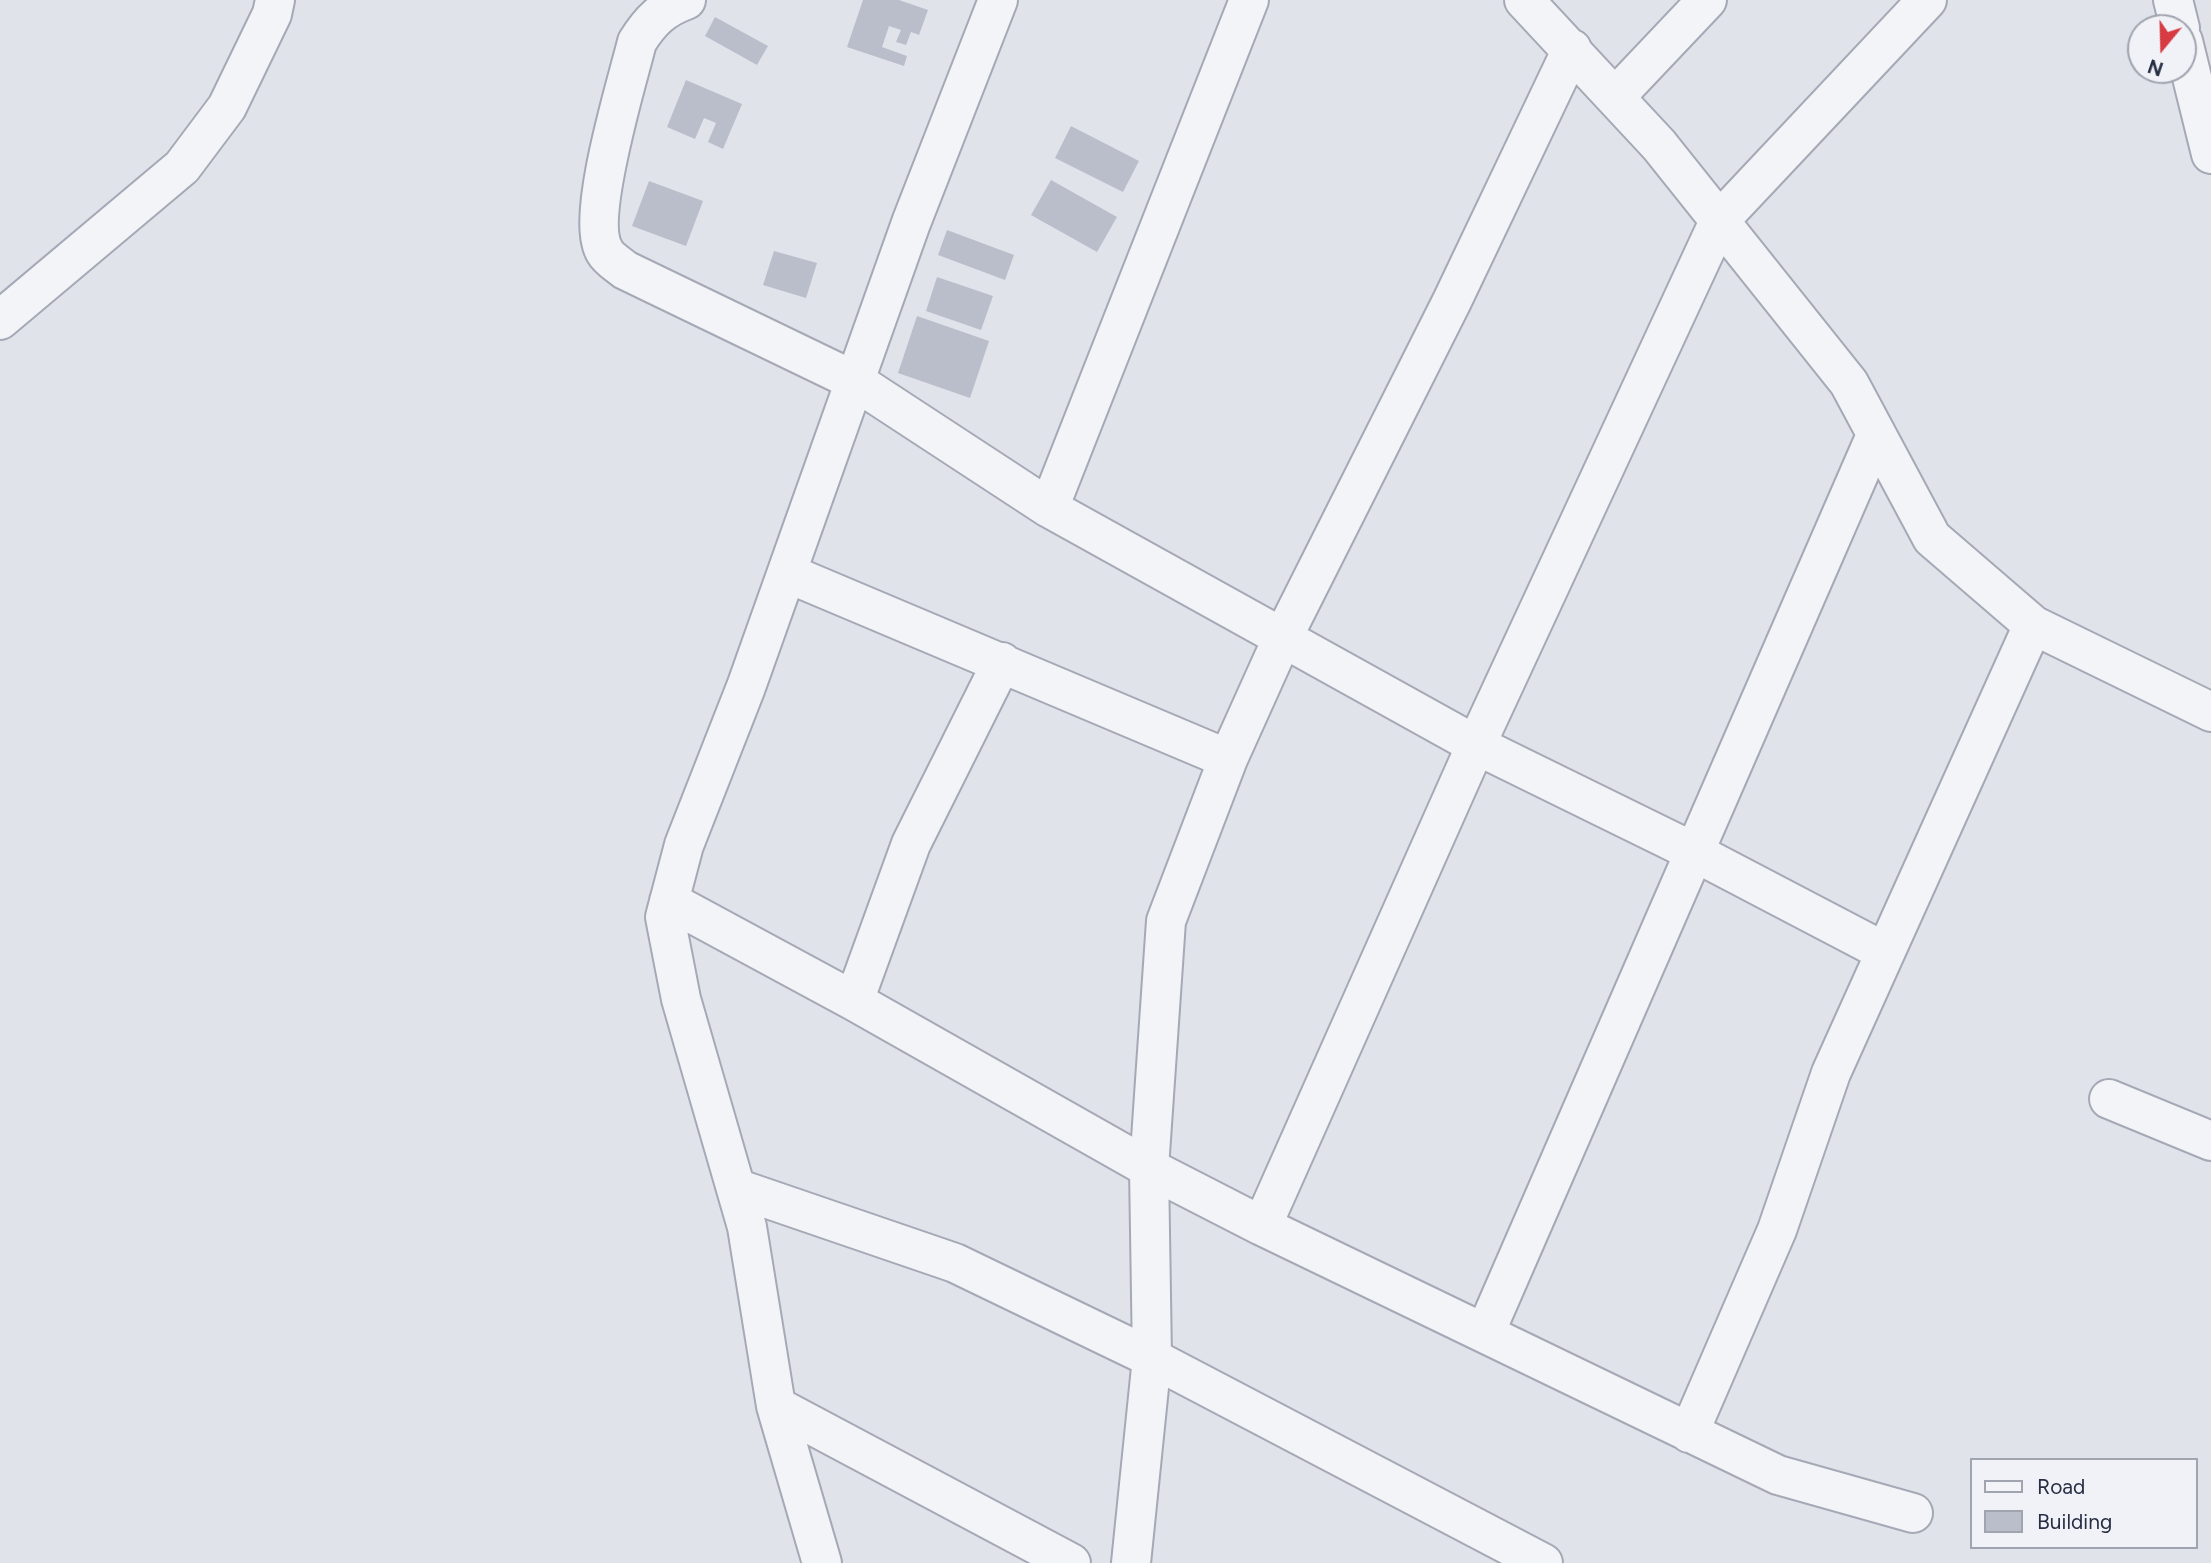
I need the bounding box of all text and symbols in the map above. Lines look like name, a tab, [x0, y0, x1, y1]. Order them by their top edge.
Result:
north arrow	[2127, 14, 2197, 84]
text: N	[2145, 54, 2166, 81]
legend	[1969, 1458, 2197, 1549]
text: Road	[2037, 1474, 2085, 1499]
text: Building	[2037, 1509, 2112, 1534]

